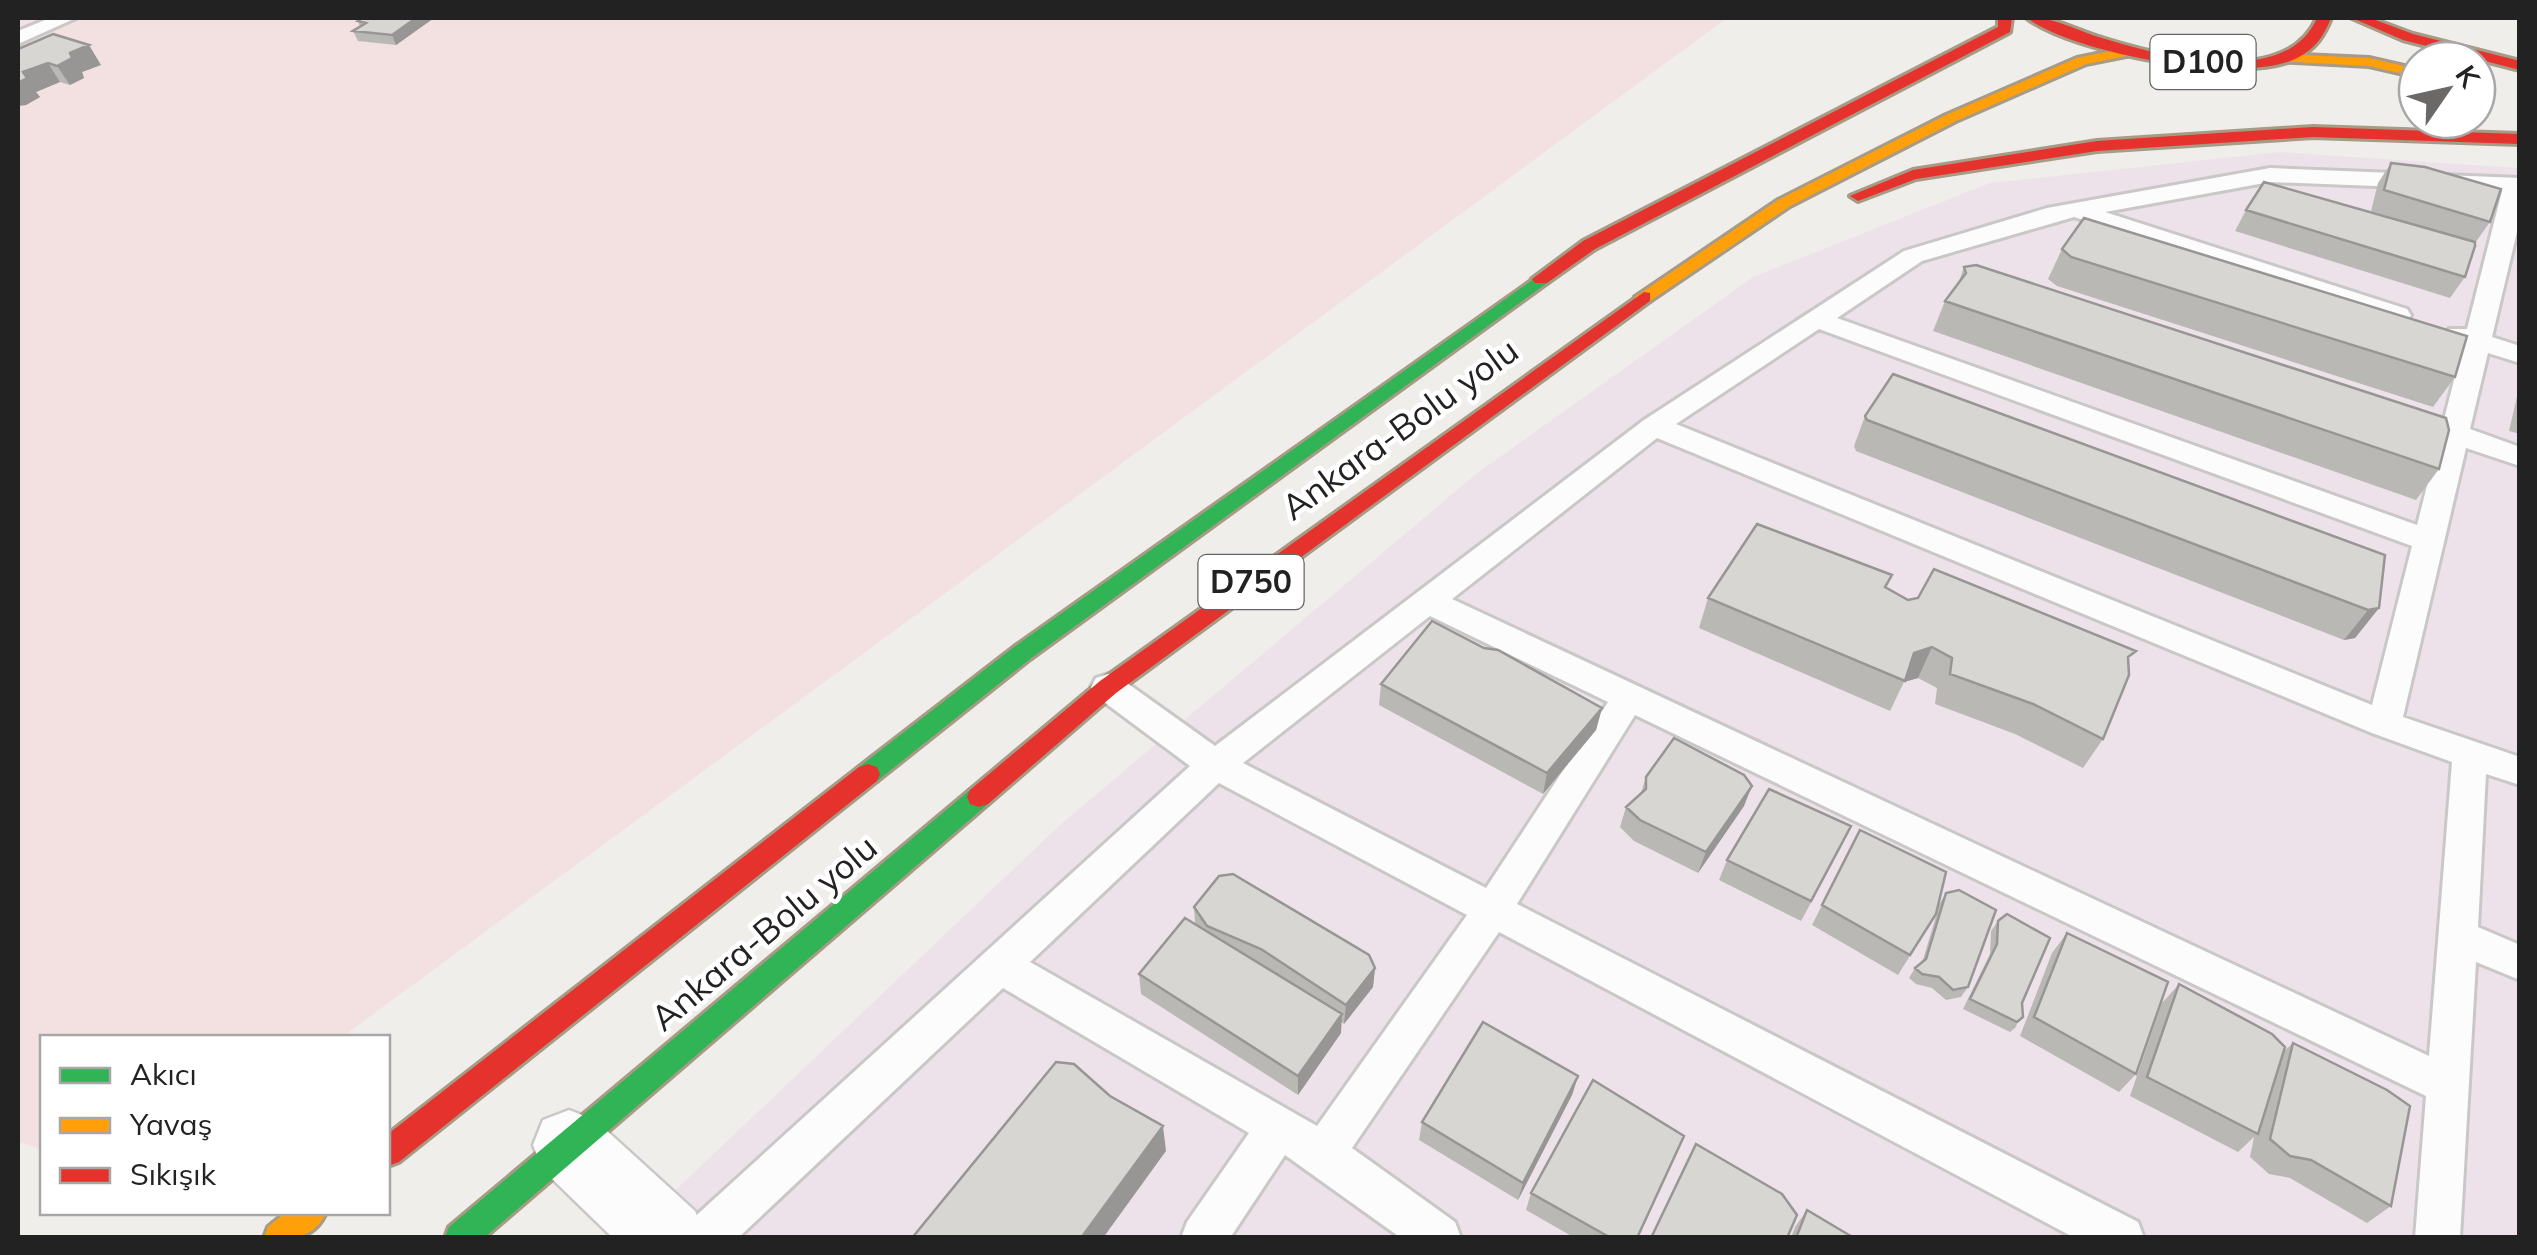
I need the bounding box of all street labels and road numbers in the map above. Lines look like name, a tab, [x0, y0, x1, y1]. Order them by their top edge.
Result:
road number: D100	[2150, 35, 2256, 89]
street label: Ankara-Bolu yolu	[1272, 328, 1526, 529]
road number: D750	[1198, 555, 1304, 609]
street label: Ankara-Bolu yolu	[641, 825, 885, 1040]

